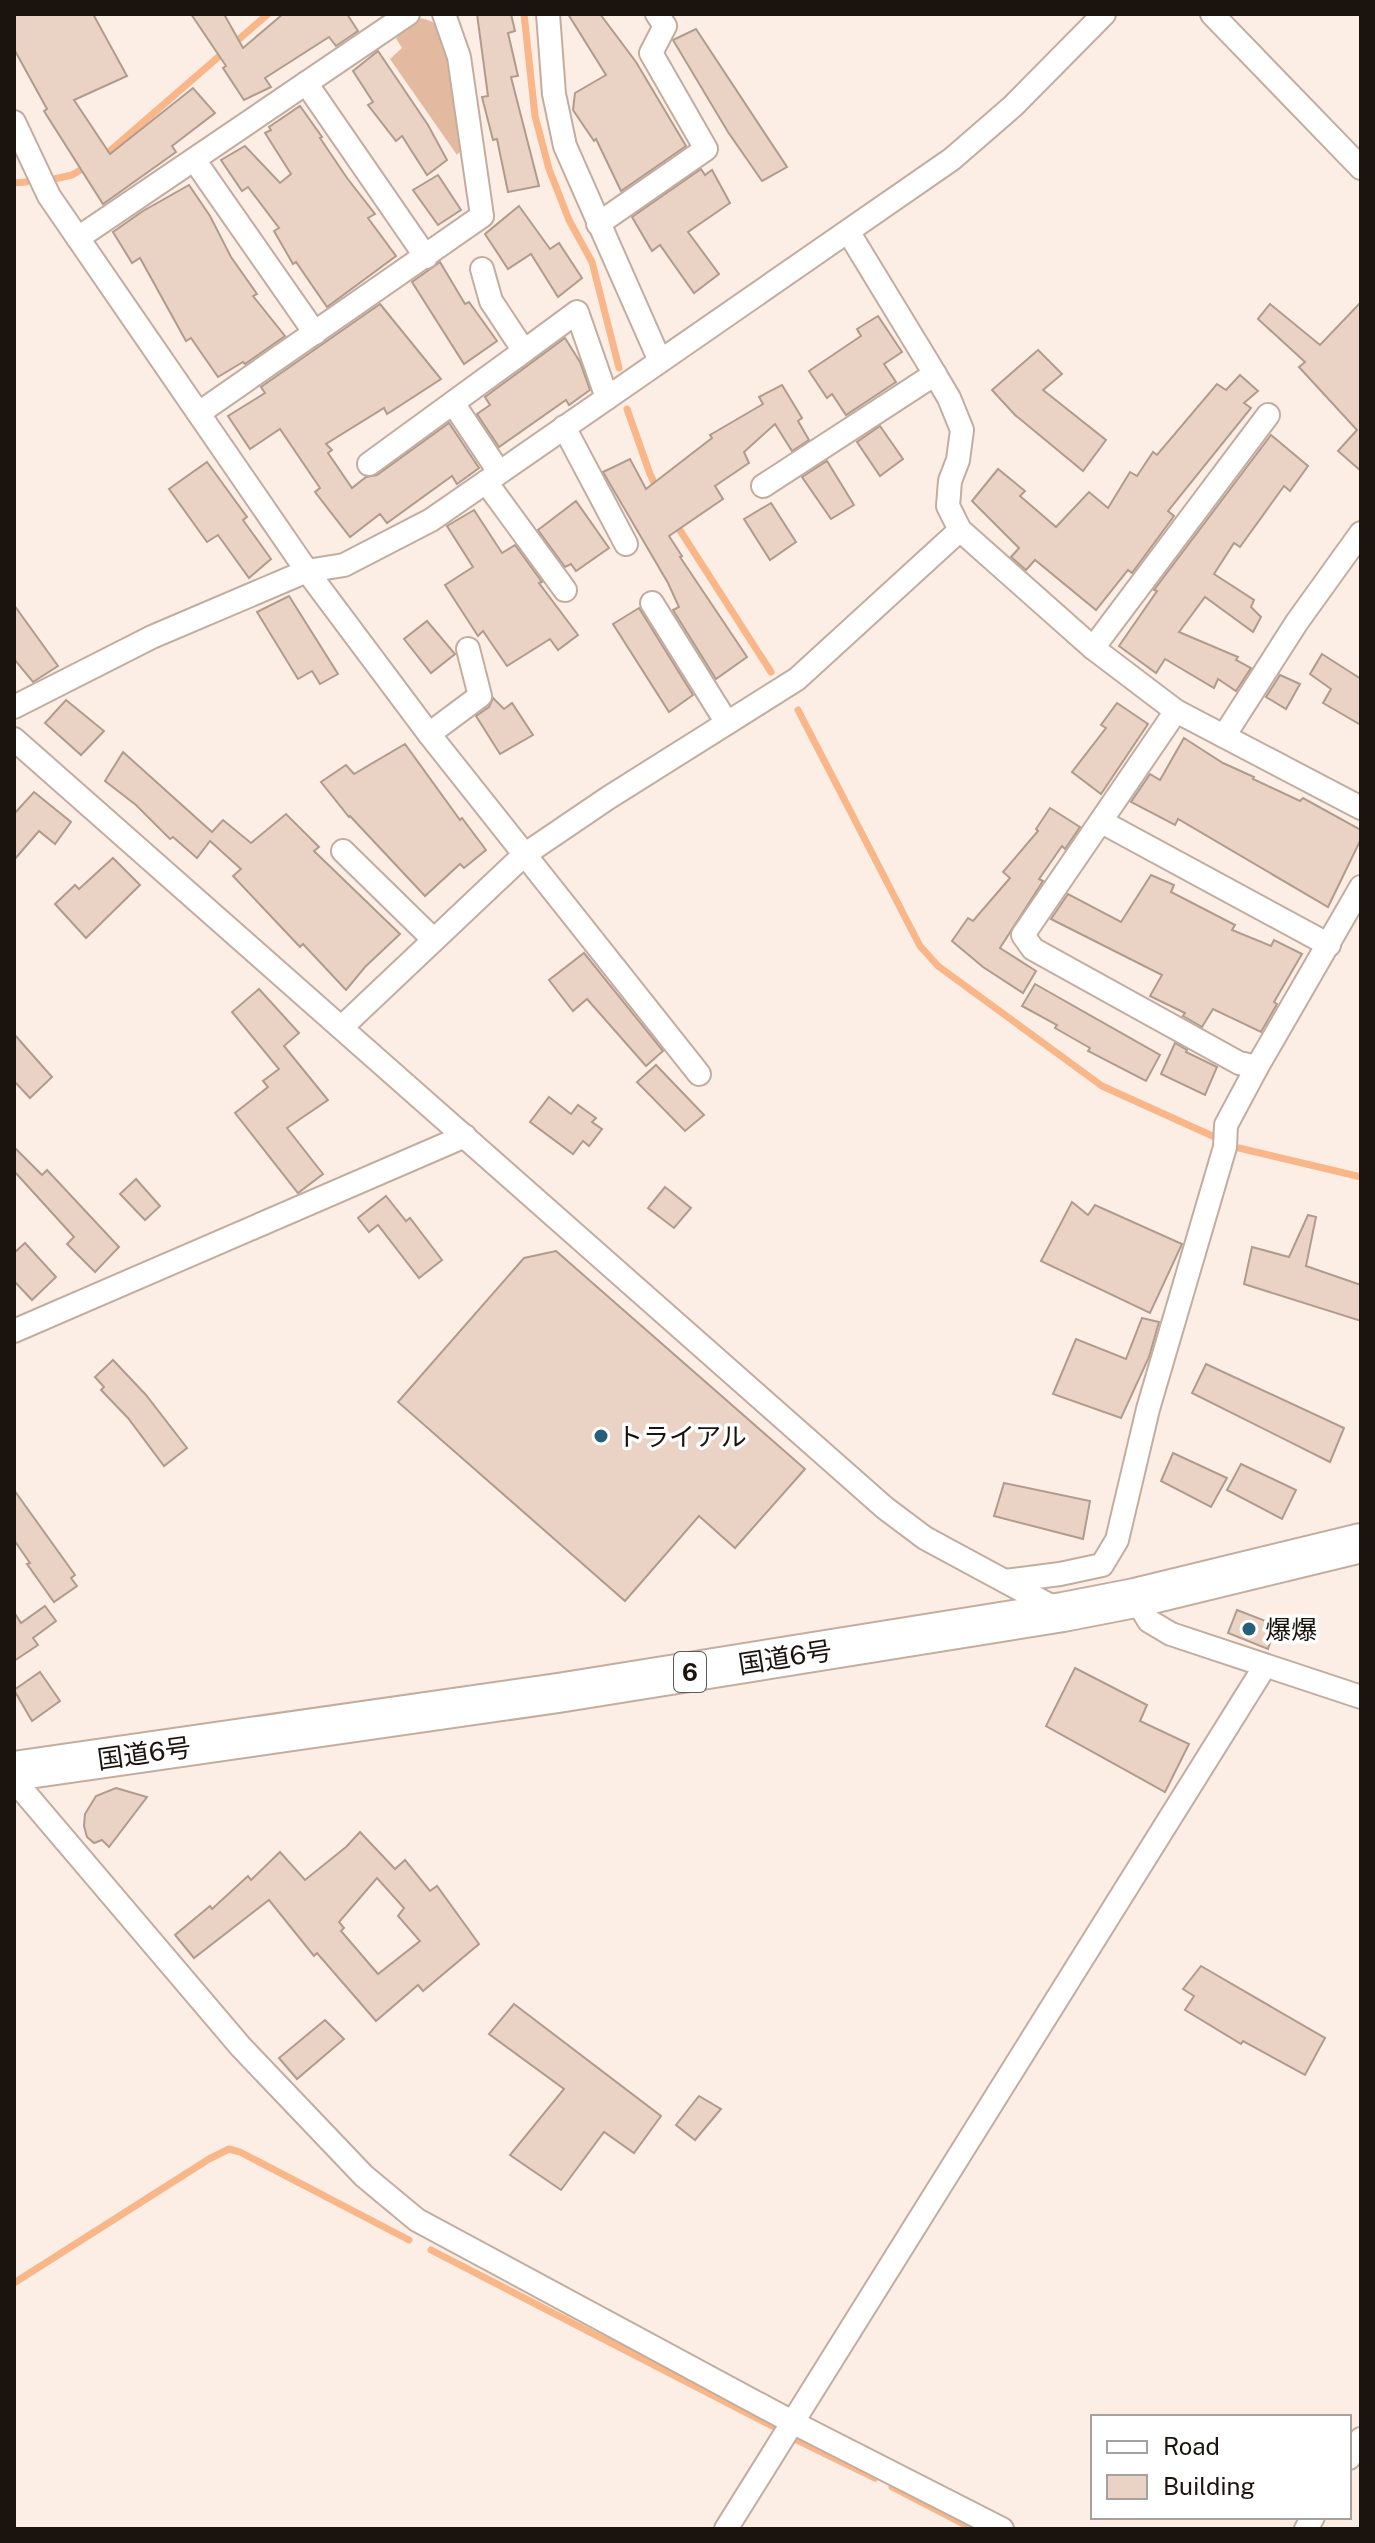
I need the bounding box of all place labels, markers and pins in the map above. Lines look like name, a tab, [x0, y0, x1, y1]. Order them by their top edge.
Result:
place label: トライアル	[617, 1421, 747, 1452]
marker: トライアル	[592, 1427, 610, 1445]
place label: 爆爆	[1265, 1614, 1317, 1645]
marker: 爆爆	[1240, 1620, 1258, 1638]

